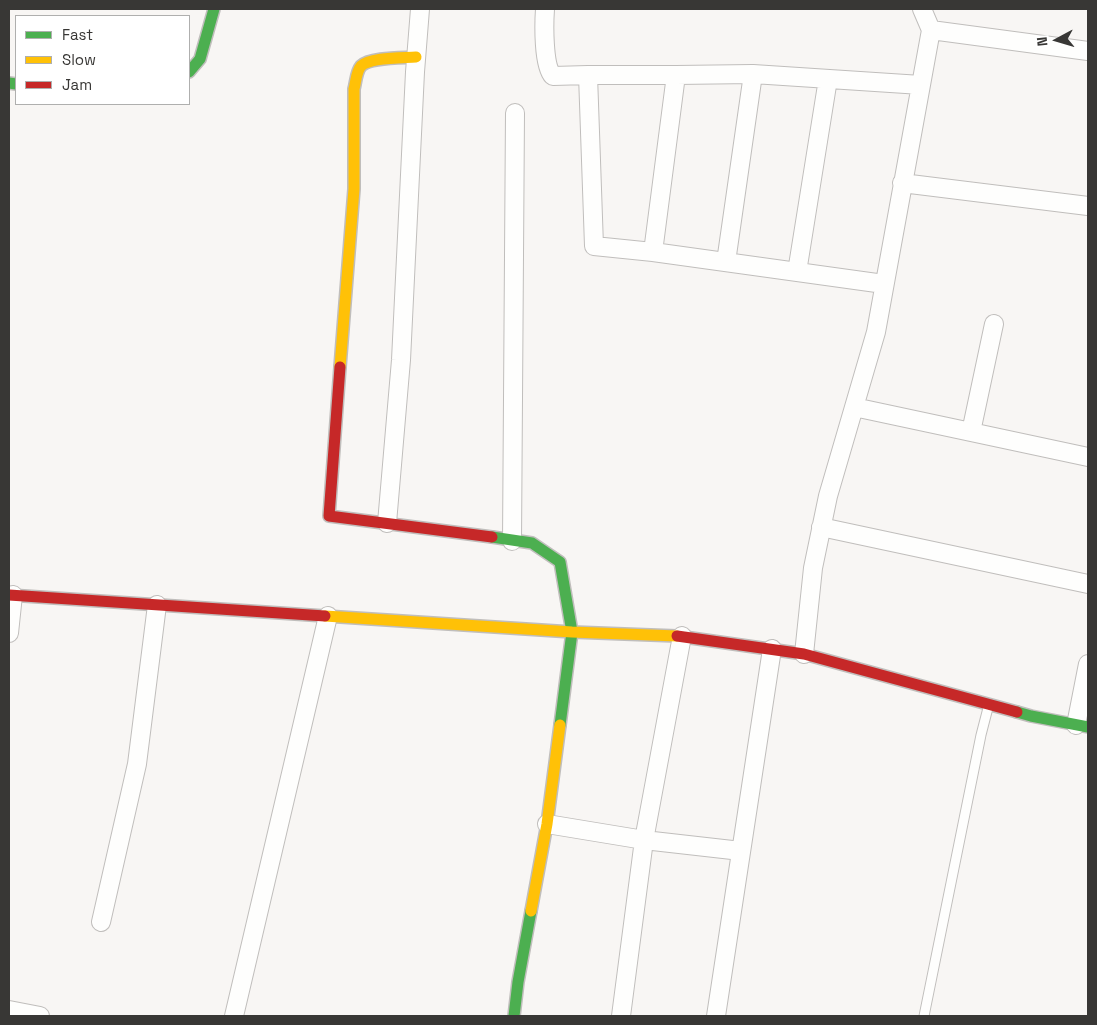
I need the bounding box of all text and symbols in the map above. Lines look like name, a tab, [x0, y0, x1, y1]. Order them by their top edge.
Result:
legend	[15, 15, 190, 105]
north arrow	[1032, 15, 1082, 65]
text: Fast	[62, 25, 93, 44]
text: N	[1033, 36, 1052, 47]
text: Slow	[62, 50, 96, 69]
text: Jam	[62, 75, 92, 94]

